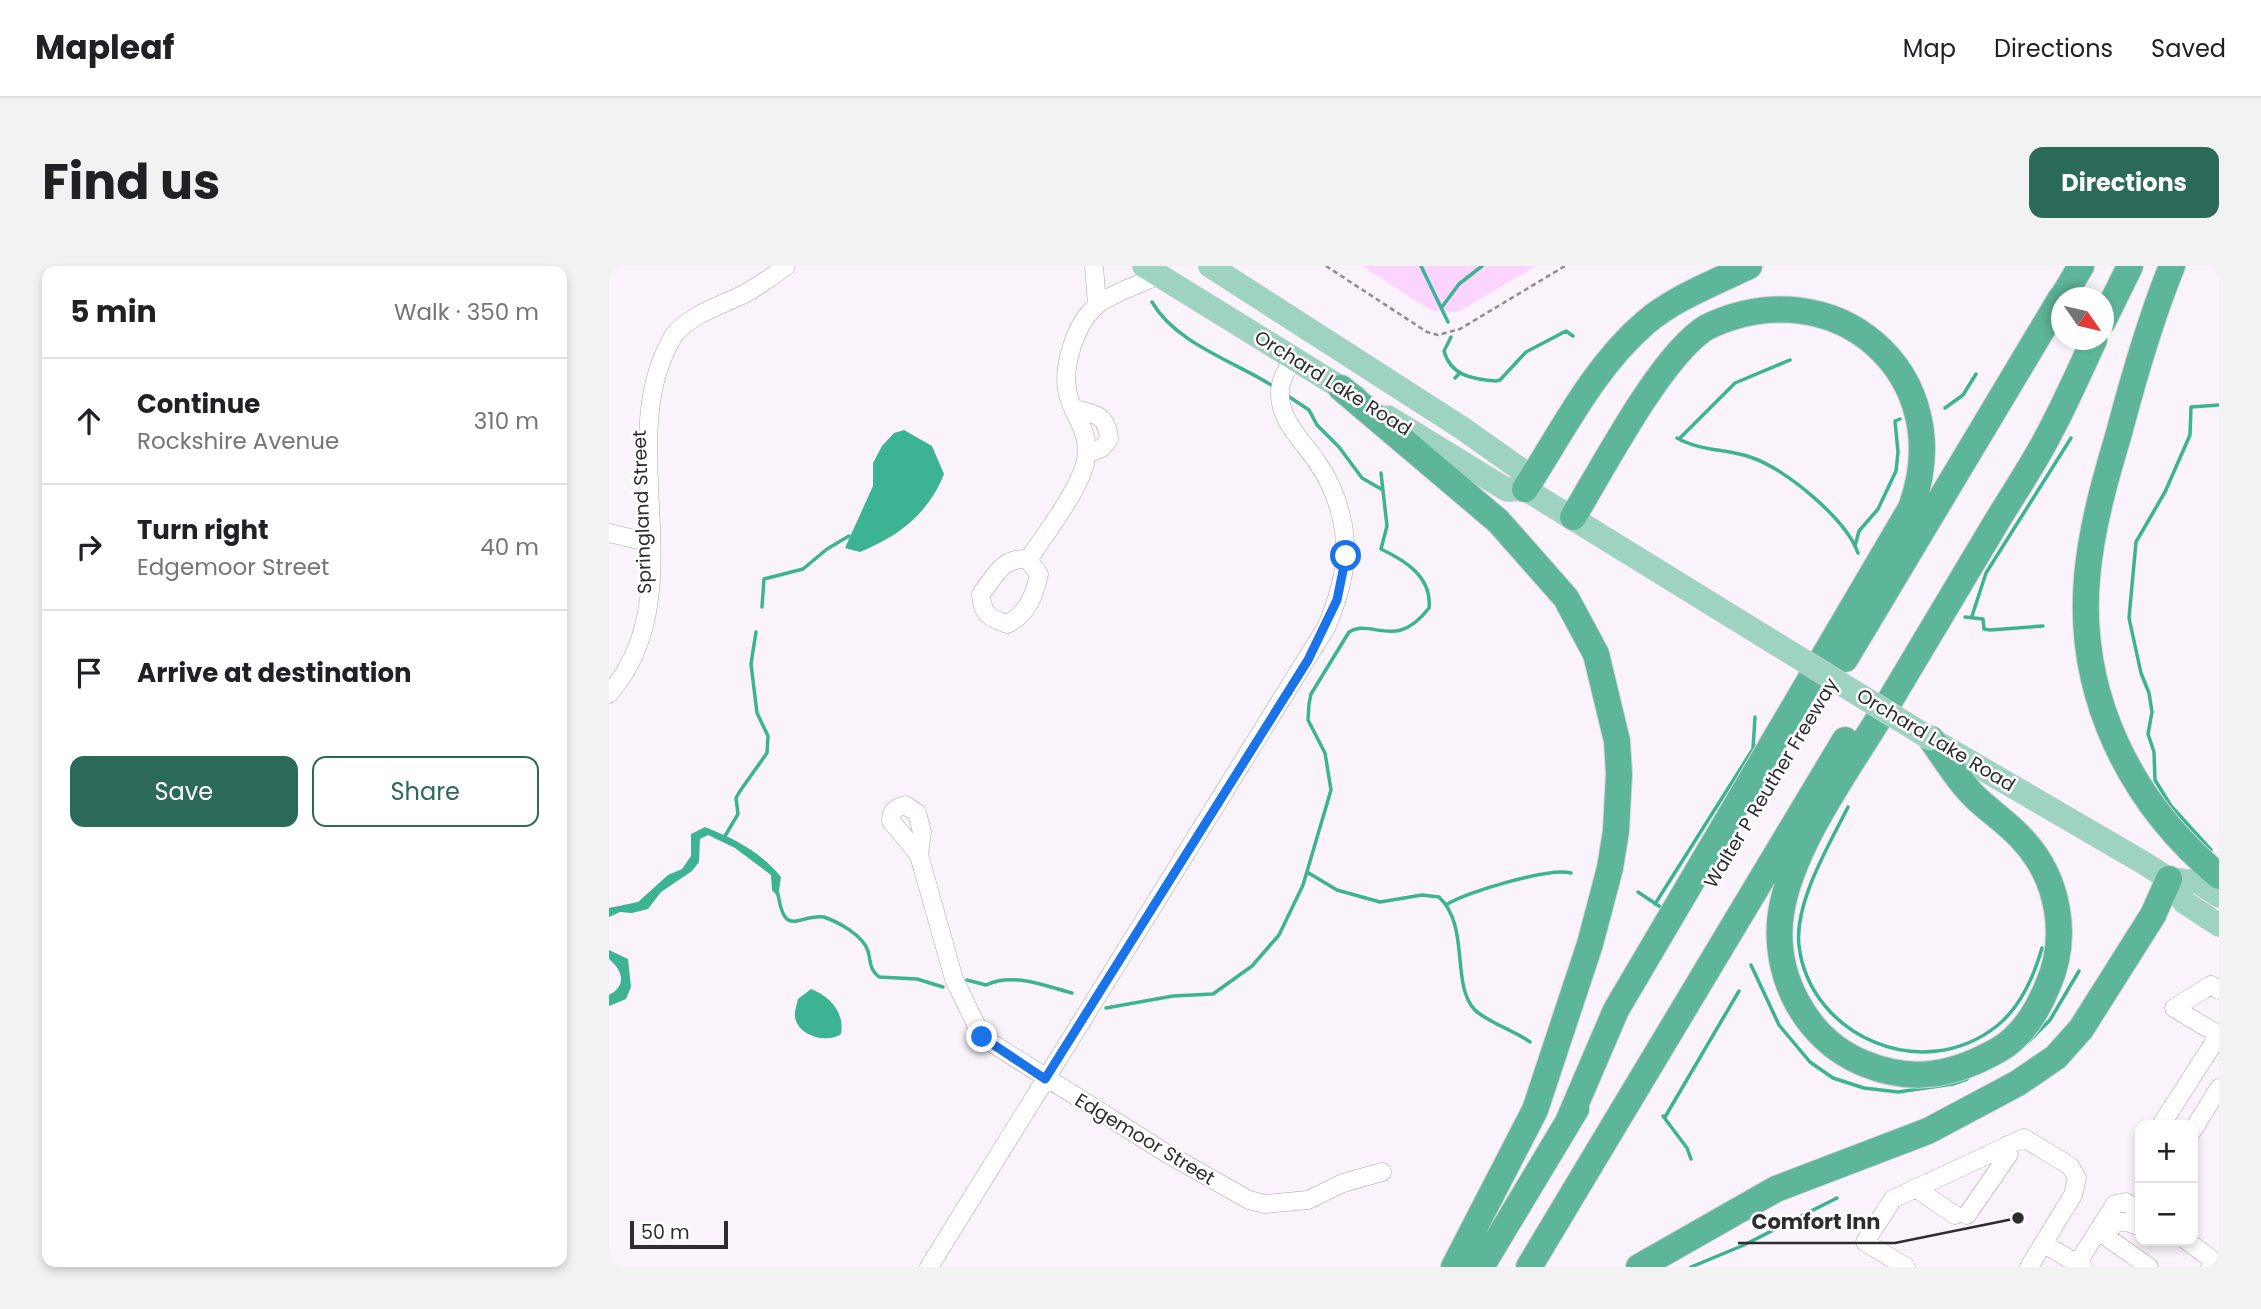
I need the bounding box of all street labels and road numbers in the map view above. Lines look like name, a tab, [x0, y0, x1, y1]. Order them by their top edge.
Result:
street label: Orchard Lake Road	[1249, 324, 1417, 442]
street label: Springland Street	[626, 430, 658, 594]
street label: Walter P Reuther Freeway	[1697, 673, 1845, 893]
street label: Orchard Lake Road	[1852, 682, 2020, 798]
street label: Edgemoor Street	[1070, 1087, 1220, 1192]

